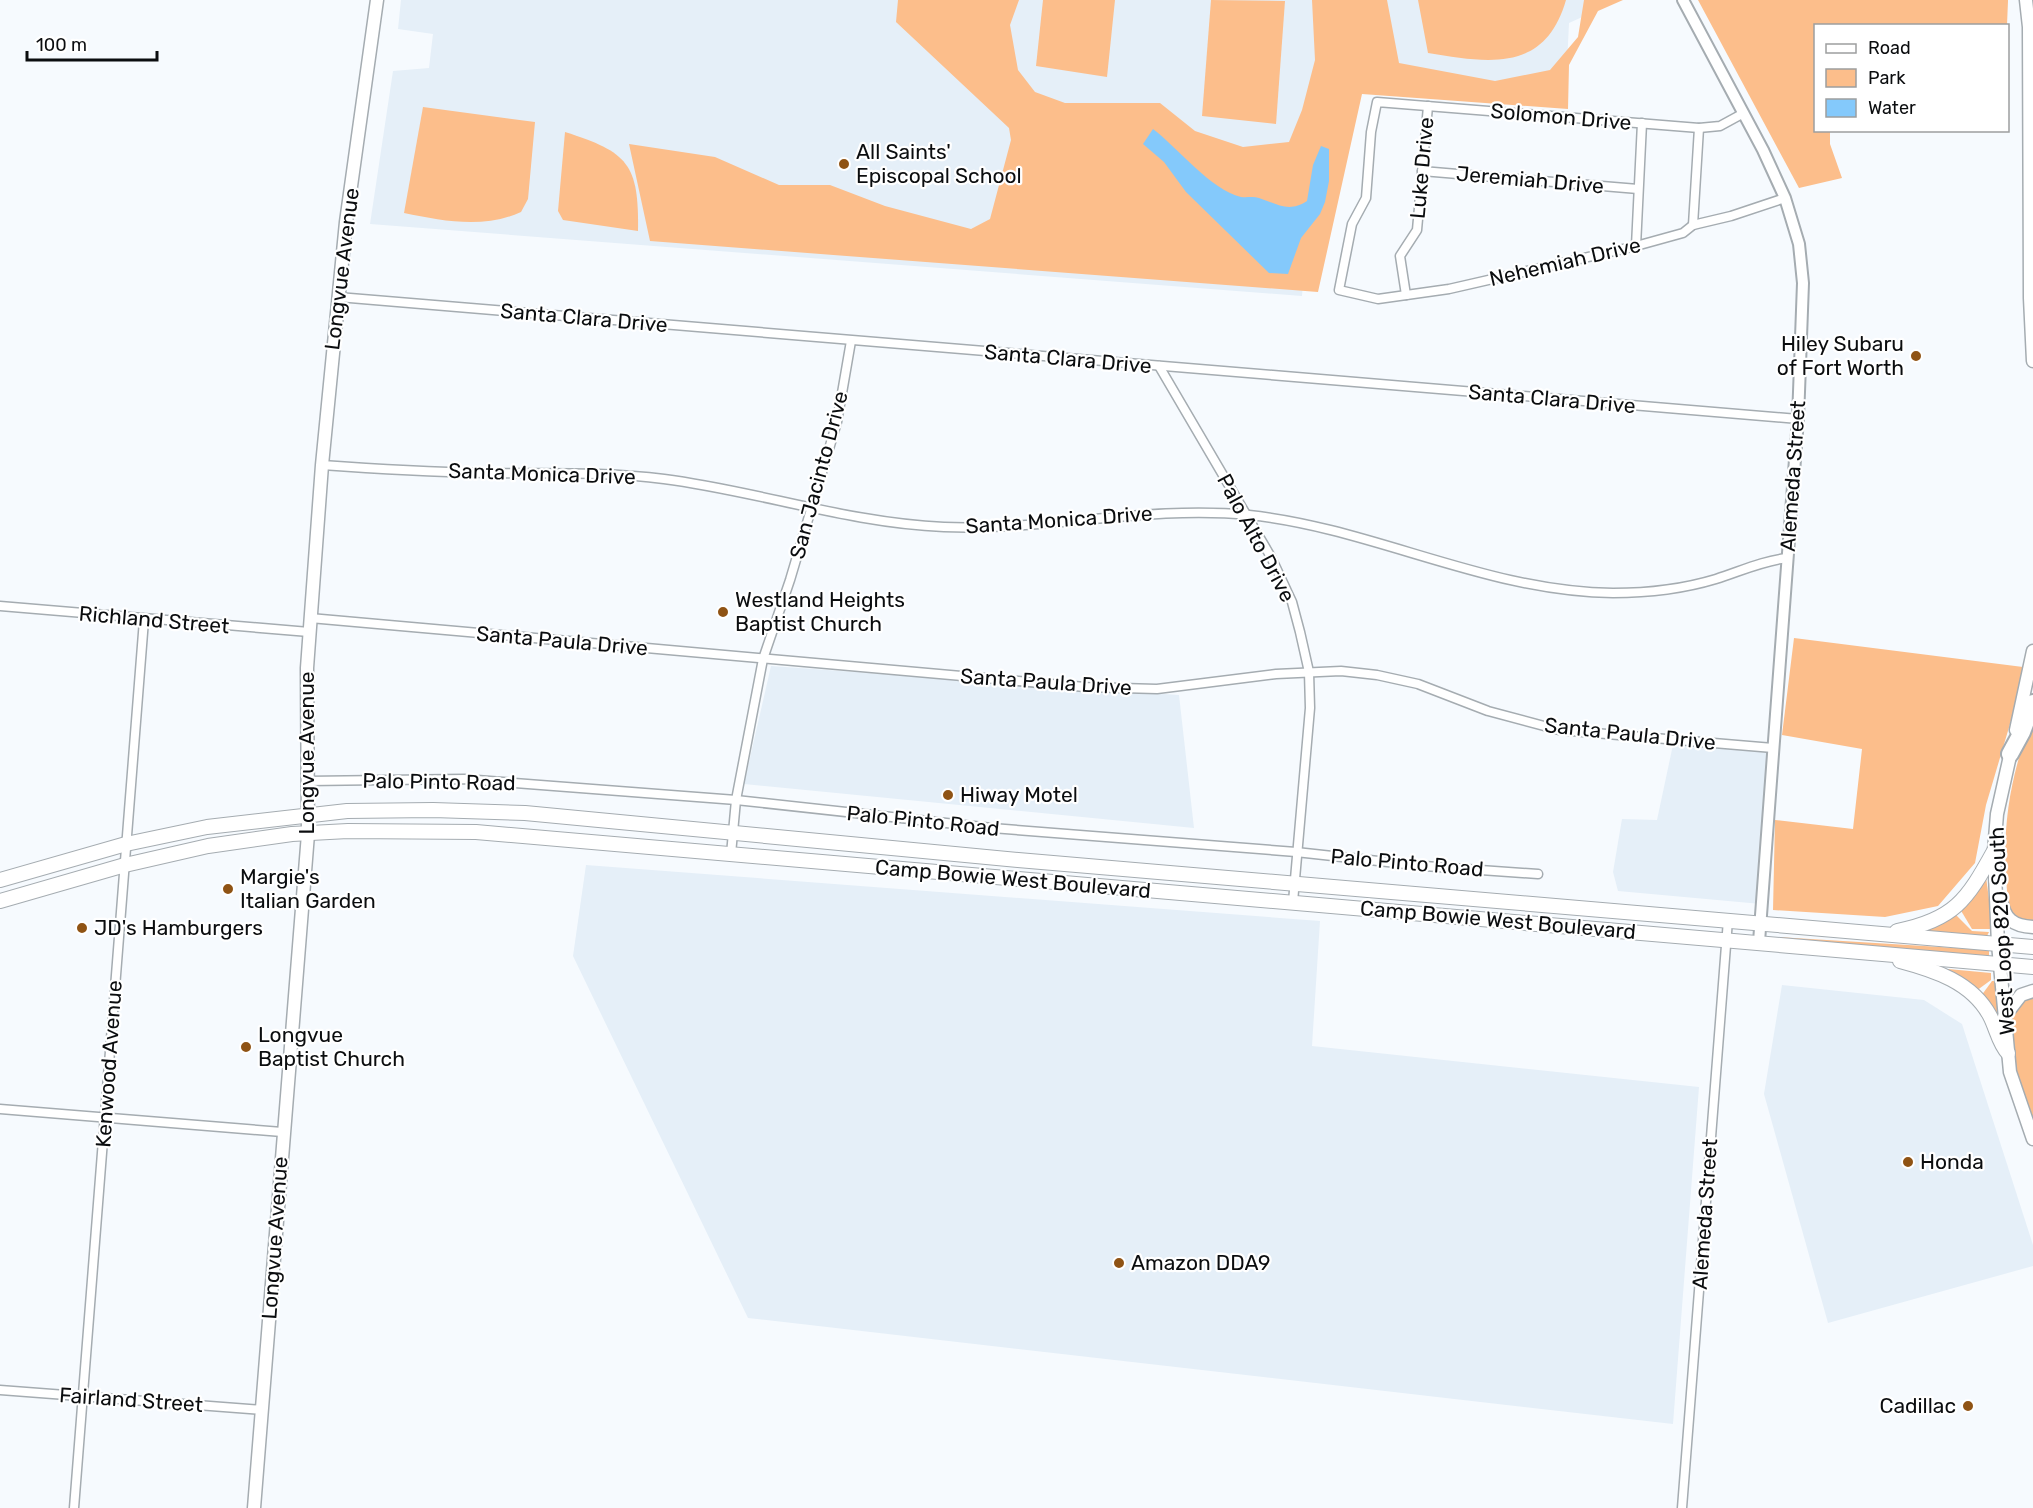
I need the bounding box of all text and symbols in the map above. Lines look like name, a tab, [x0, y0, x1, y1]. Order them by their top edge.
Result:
scale bar	[27, 24, 158, 62]
legend	[1814, 24, 2009, 132]
text: 100 m	[36, 34, 87, 56]
text: Road	[1868, 37, 1911, 59]
text: Park	[1868, 67, 1906, 89]
text: Water	[1868, 97, 1916, 119]
street label: Solomon Drive	[1490, 98, 1633, 135]
street label: Luke Drive	[1405, 116, 1438, 220]
place label: All Saints' Episcopal School	[856, 139, 1022, 188]
marker: All Saints' Episcopal School	[837, 157, 851, 171]
street label: Jeremiah Drive	[1455, 161, 1605, 198]
street label: Longvue Avenue	[319, 186, 364, 351]
street label: Nehemiah Drive	[1487, 232, 1643, 291]
street label: Santa Clara Drive	[499, 298, 669, 337]
place label: Hiley Subaru of Fort Worth	[1777, 331, 1904, 380]
street label: Santa Clara Drive	[983, 339, 1153, 378]
marker: Hiley Subaru of Fort Worth	[1909, 349, 1923, 363]
street label: Santa Clara Drive	[1467, 379, 1637, 418]
street label: San Jacinto Drive	[784, 388, 853, 561]
street label: Alemeda Street	[1775, 400, 1810, 552]
street label: Santa Monica Drive	[448, 458, 636, 489]
street label: Palo Alto Drive	[1212, 469, 1301, 606]
street label: Santa Monica Drive	[965, 500, 1153, 539]
place label: Westland Heights Baptist Church	[735, 587, 905, 636]
street label: Richland Street	[78, 600, 230, 639]
marker: Westland Heights Baptist Church	[716, 605, 730, 619]
street label: Santa Paula Drive	[475, 621, 649, 660]
street label: Santa Paula Drive	[959, 663, 1133, 700]
street label: Longvue Avenue	[294, 671, 319, 835]
street label: Santa Paula Drive	[1543, 712, 1717, 755]
street label: Palo Pinto Road	[362, 768, 516, 795]
place label: Hiway Motel	[960, 782, 1078, 807]
marker: Hiway Motel	[941, 788, 955, 802]
street label: Palo Pinto Road	[845, 800, 1001, 841]
street label: West Loop 820 South	[1984, 826, 2019, 1036]
street label: Palo Pinto Road	[1329, 843, 1485, 882]
street label: Camp Bowie West Boulevard	[874, 854, 1152, 903]
place label: Margie's Italian Garden	[240, 864, 376, 913]
marker: Margie's Italian Garden	[221, 882, 235, 896]
street label: Camp Bowie West Boulevard	[1359, 895, 1637, 944]
place label: JD's Hamburgers	[94, 915, 263, 940]
marker: JD's Hamburgers	[75, 921, 89, 935]
street label: Kenwood Avenue	[90, 979, 127, 1148]
place label: Longvue Baptist Church	[258, 1022, 405, 1071]
marker: Longvue Baptist Church	[239, 1040, 253, 1054]
street label: Alemeda Street	[1687, 1138, 1722, 1290]
place label: Honda	[1920, 1149, 1984, 1174]
marker: Honda	[1901, 1155, 1915, 1169]
street label: Longvue Avenue	[256, 1156, 293, 1320]
place label: Amazon DDA9	[1131, 1250, 1270, 1275]
marker: Amazon DDA9	[1112, 1256, 1126, 1270]
street label: Fairland Street	[58, 1382, 204, 1417]
place label: Cadillac	[1879, 1393, 1956, 1418]
marker: Cadillac	[1961, 1399, 1975, 1413]

